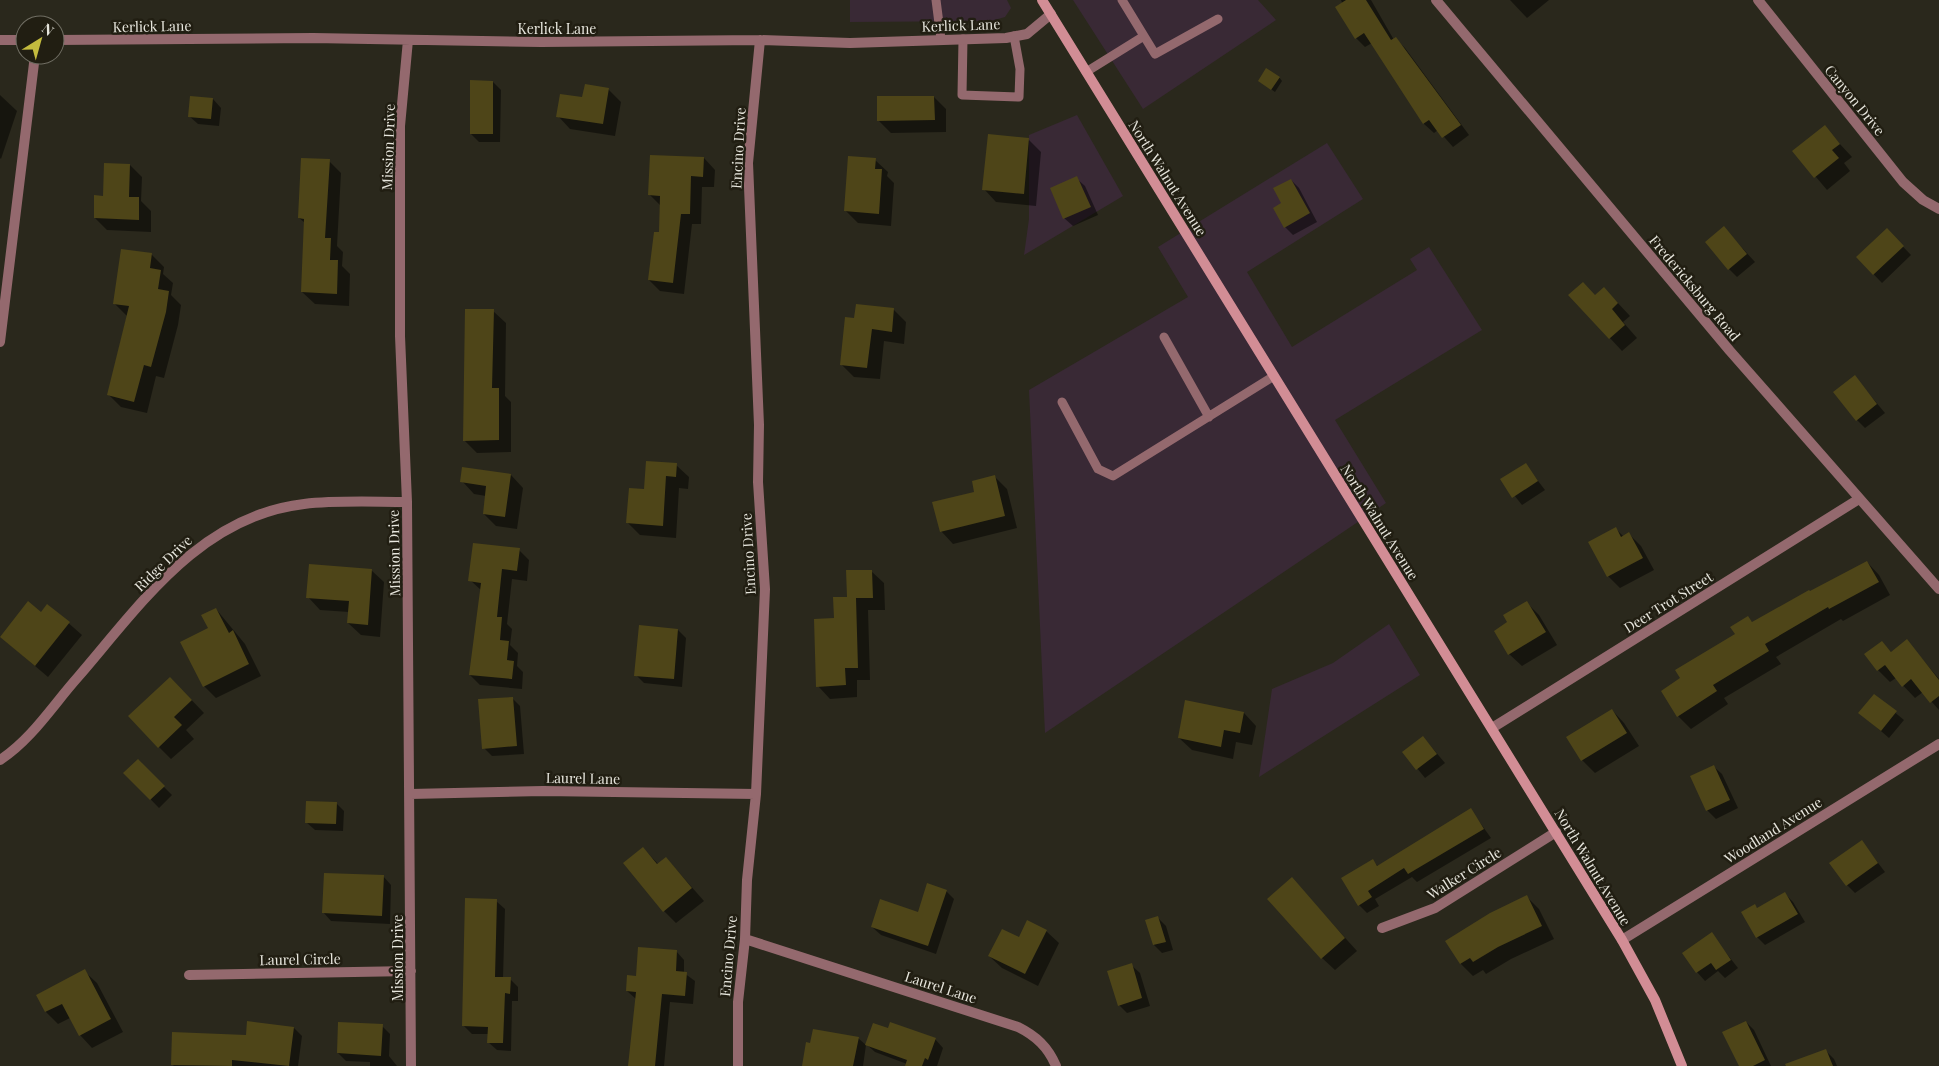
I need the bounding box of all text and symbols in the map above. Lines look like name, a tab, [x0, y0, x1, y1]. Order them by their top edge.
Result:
street label: Kerlick Lane	[921, 14, 1001, 36]
north arrow	[15, 15, 65, 65]
street label: Kerlick Lane	[112, 16, 192, 36]
text: N	[38, 19, 58, 40]
street label: Kerlick Lane	[518, 19, 596, 38]
street label: Canyon Drive	[1821, 61, 1889, 139]
street label: Mission Drive	[377, 103, 399, 191]
street label: Encino Drive	[726, 107, 750, 189]
street label: North Walnut Avenue	[1125, 117, 1211, 239]
street label: Fredericksburg Road	[1645, 231, 1745, 345]
street label: North Walnut Avenue	[1337, 461, 1423, 583]
street label: Mission Drive	[384, 509, 404, 597]
street label: Encino Drive	[736, 513, 760, 595]
street label: Ridge Drive	[130, 531, 196, 595]
street label: Deer Trot Street	[1620, 567, 1717, 637]
street label: Laurel Lane	[546, 768, 620, 788]
street label: Woodland Avenue	[1720, 792, 1825, 868]
street label: North Walnut Avenue	[1551, 805, 1635, 929]
street label: Walker Circle	[1422, 843, 1505, 904]
street label: Mission Drive	[388, 915, 407, 1001]
street label: Encino Drive	[715, 915, 741, 997]
street label: Laurel Circle	[259, 949, 341, 969]
street label: Laurel Lane	[903, 966, 979, 1008]

